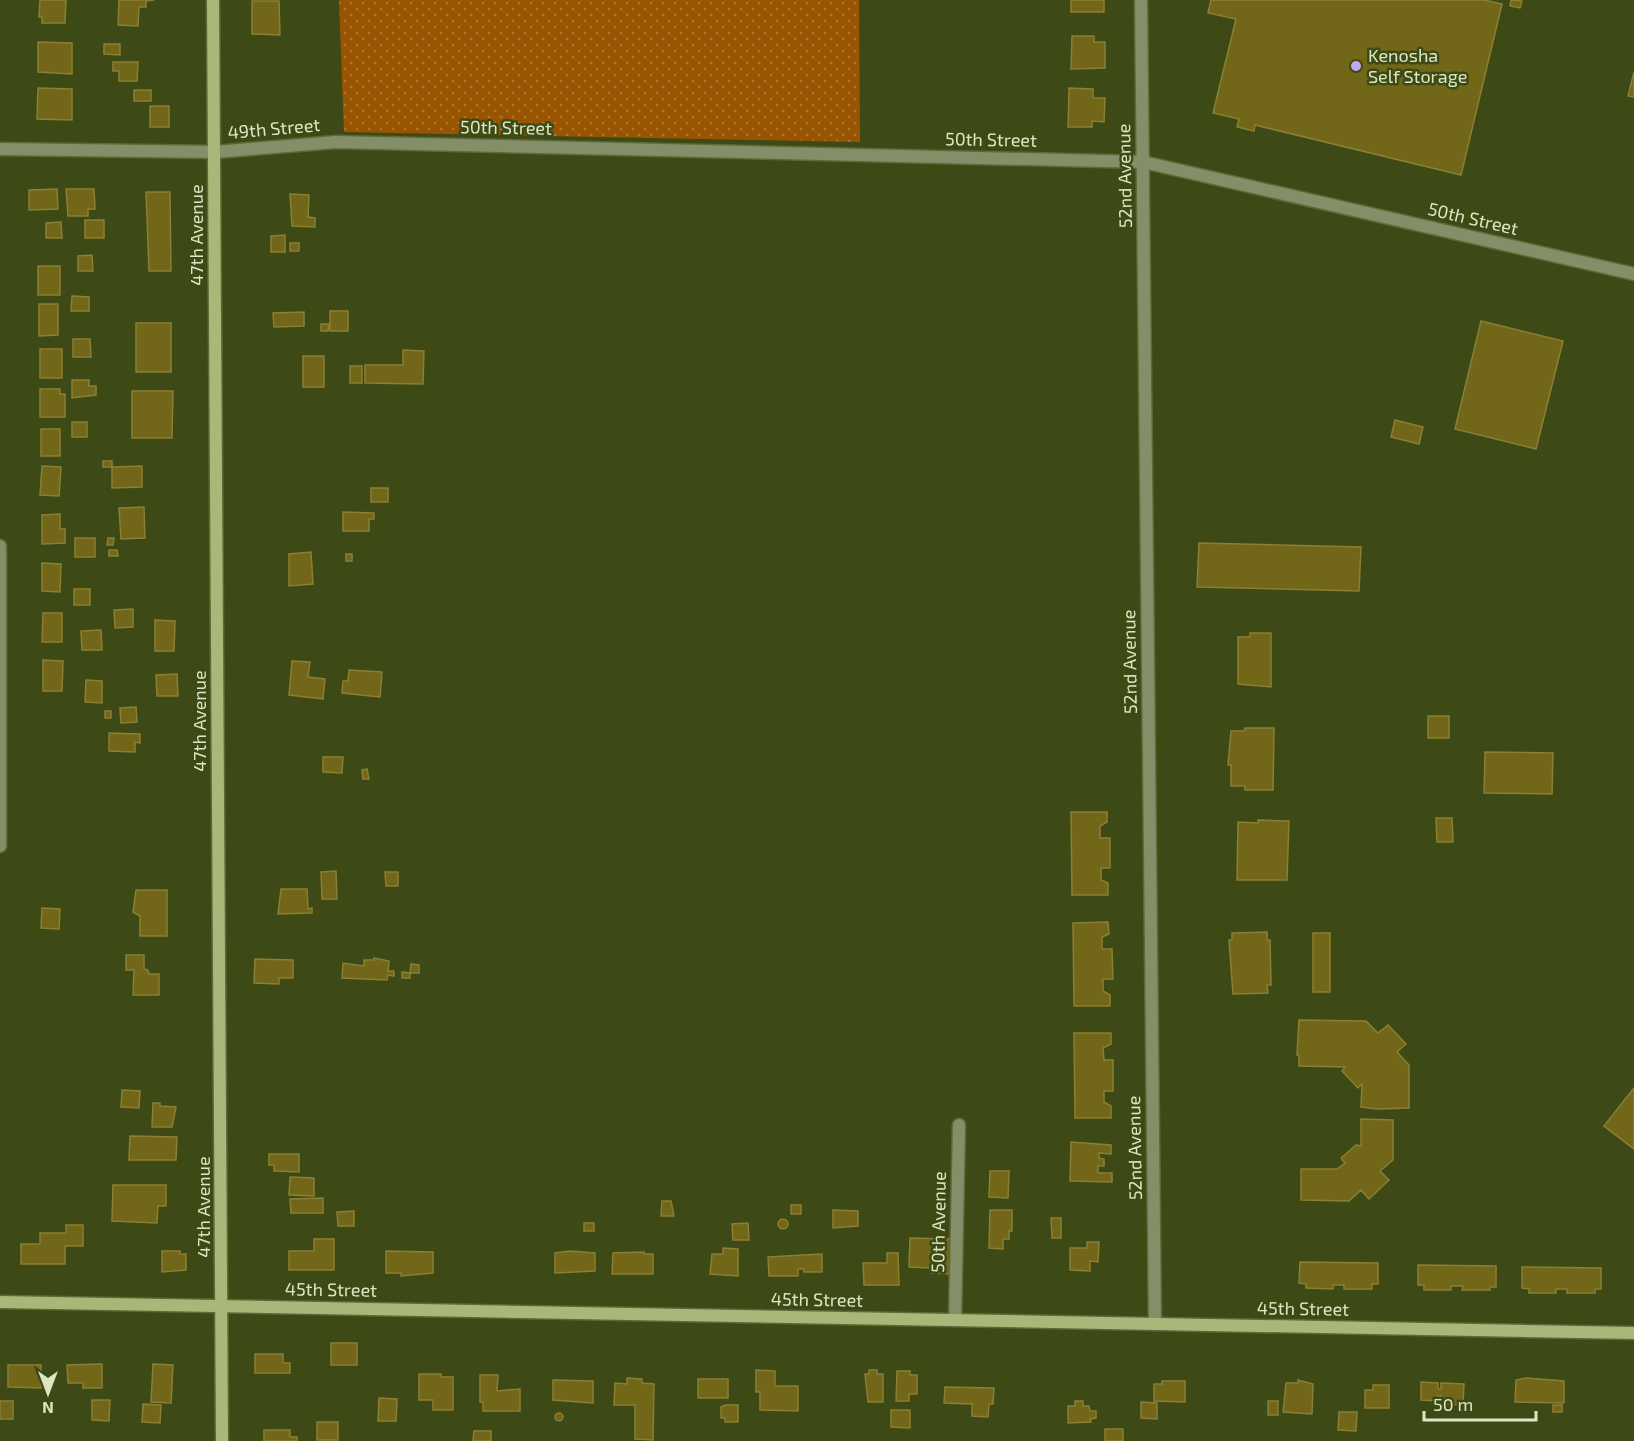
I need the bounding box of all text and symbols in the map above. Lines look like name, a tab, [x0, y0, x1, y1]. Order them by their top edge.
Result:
place label: Kenosha Self Storage	[1368, 44, 1467, 87]
marker: Kenosha Self Storage	[1349, 59, 1363, 73]
street label: 49th Street	[227, 113, 321, 143]
street label: 50th Street	[460, 115, 552, 139]
street label: 52nd Avenue	[1112, 124, 1136, 228]
street label: 50th Street	[945, 127, 1037, 151]
street label: 47th Avenue	[185, 184, 207, 286]
street label: 50th Street	[1426, 197, 1521, 239]
street label: 52nd Avenue	[1117, 610, 1141, 714]
street label: 47th Avenue	[188, 670, 210, 772]
street label: 52nd Avenue	[1122, 1096, 1146, 1200]
street label: 47th Avenue	[192, 1156, 214, 1258]
street label: 50th Avenue	[926, 1171, 950, 1273]
street label: 45th Street	[285, 1277, 377, 1301]
street label: 45th Street	[771, 1287, 863, 1311]
street label: 45th Street	[1257, 1296, 1349, 1320]
north arrow	[18, 1363, 78, 1423]
scale bar	[1424, 1384, 1536, 1422]
text: 50 m	[1433, 1393, 1473, 1415]
text: N	[42, 1399, 54, 1418]

